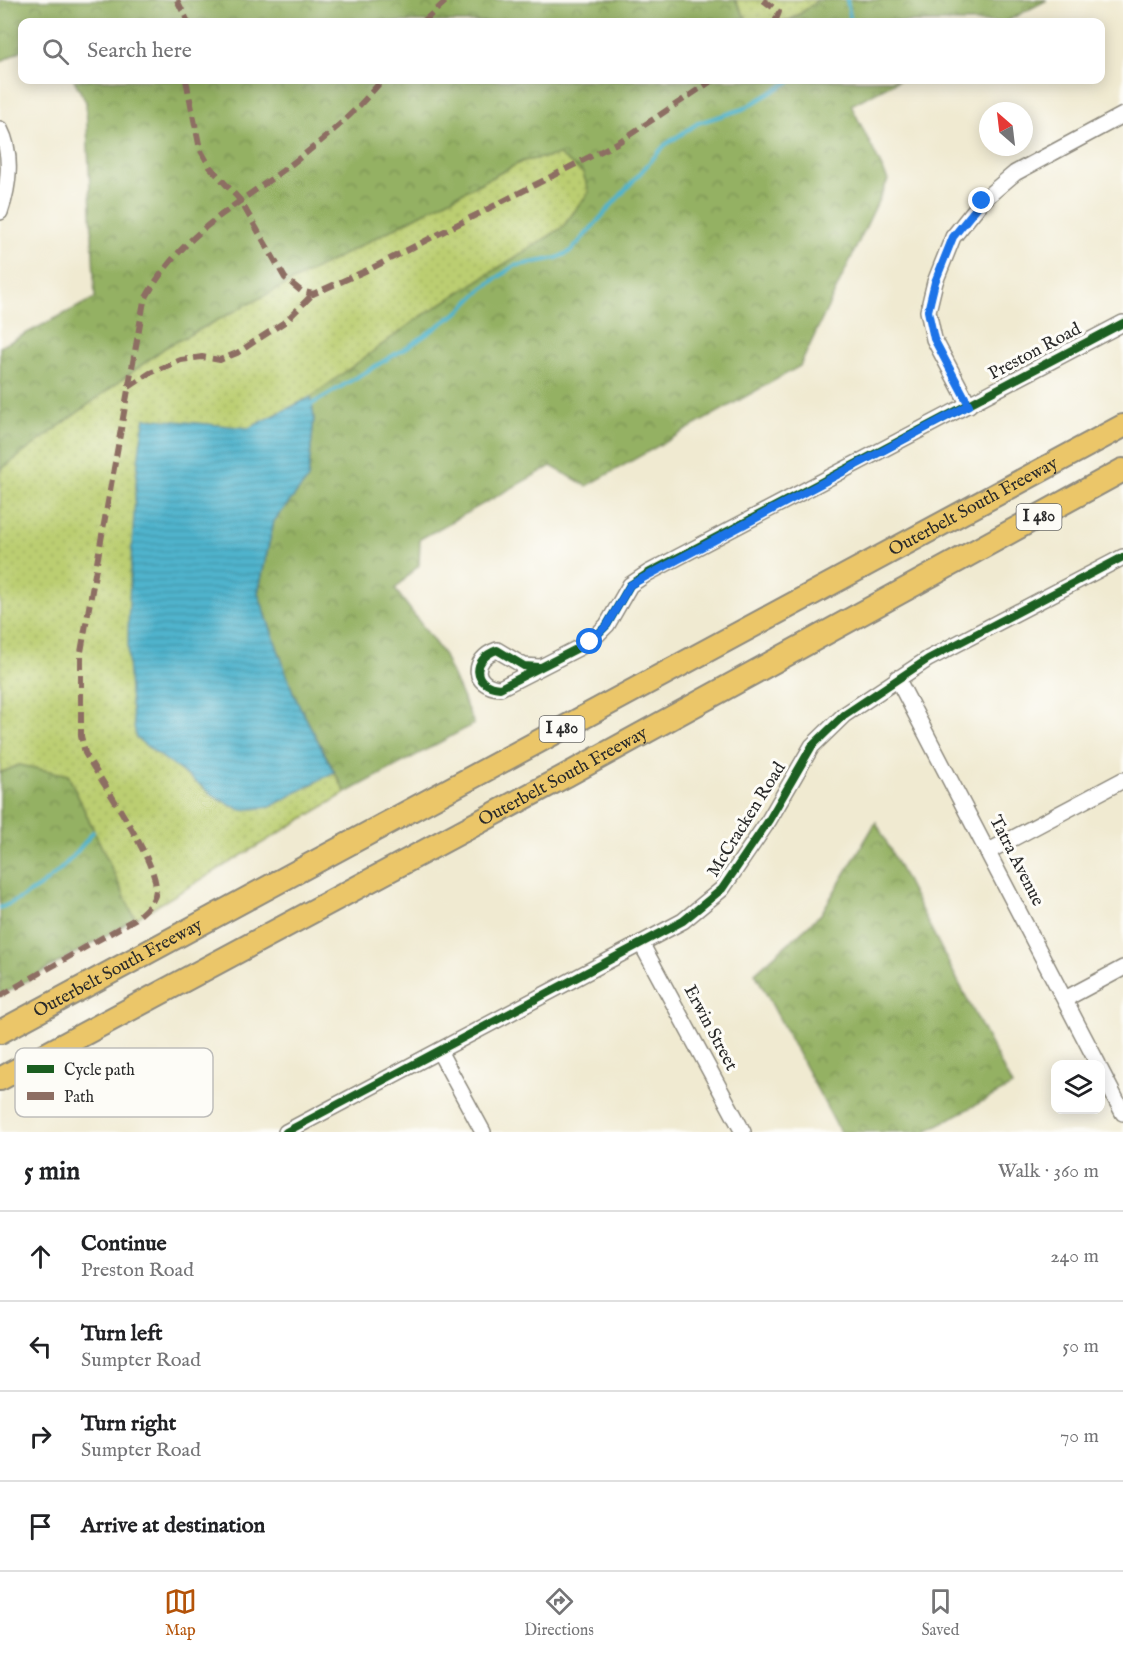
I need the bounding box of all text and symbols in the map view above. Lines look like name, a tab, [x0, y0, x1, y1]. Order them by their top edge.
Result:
search box	[18, 18, 1105, 84]
icon: search	[39, 35, 72, 68]
text: Search here	[87, 37, 192, 65]
north arrow	[979, 102, 1033, 156]
route end	[968, 187, 994, 213]
street label: Preston Road	[985, 318, 1086, 386]
street label: Outerbelt South Freeway	[885, 452, 1062, 562]
road number: I 480	[1016, 504, 1062, 530]
route start	[576, 628, 602, 654]
road number: I 480	[540, 716, 584, 742]
street label: Outerbelt South Freeway	[474, 722, 652, 832]
street label: McCracken Road	[702, 758, 792, 882]
street label: Tatra Avenue	[983, 812, 1049, 910]
street label: Outerbelt South Freeway	[29, 913, 207, 1023]
street label: Erwin Street	[678, 981, 742, 1075]
legend	[15, 1048, 213, 1117]
map controls	[1051, 1060, 1105, 1114]
button: layers	[1051, 1060, 1105, 1114]
text: Cycle path	[64, 1061, 135, 1081]
text: Path	[64, 1088, 95, 1108]
text: 5 min	[24, 1155, 80, 1188]
text: Walk · 360 m	[998, 1159, 1099, 1184]
text: Continue	[81, 1230, 167, 1258]
icon: ahead	[24, 1240, 57, 1273]
text: 240 m	[1050, 1244, 1099, 1269]
text: Preston Road	[81, 1258, 194, 1283]
text: Turn left	[81, 1320, 163, 1348]
icon: left	[24, 1330, 57, 1363]
text: 50 m	[1062, 1334, 1099, 1359]
text: Sumpter Road	[81, 1348, 201, 1373]
text: Turn right	[81, 1410, 176, 1438]
icon: right	[24, 1420, 57, 1453]
text: 70 m	[1060, 1424, 1099, 1449]
text: Sumpter Road	[81, 1438, 201, 1463]
icon: arrive	[24, 1510, 57, 1543]
text: Arrive at destination	[81, 1512, 265, 1540]
tab: Map	[164, 1585, 197, 1641]
tab: Directions	[524, 1585, 594, 1641]
tab: Saved	[921, 1585, 959, 1641]

